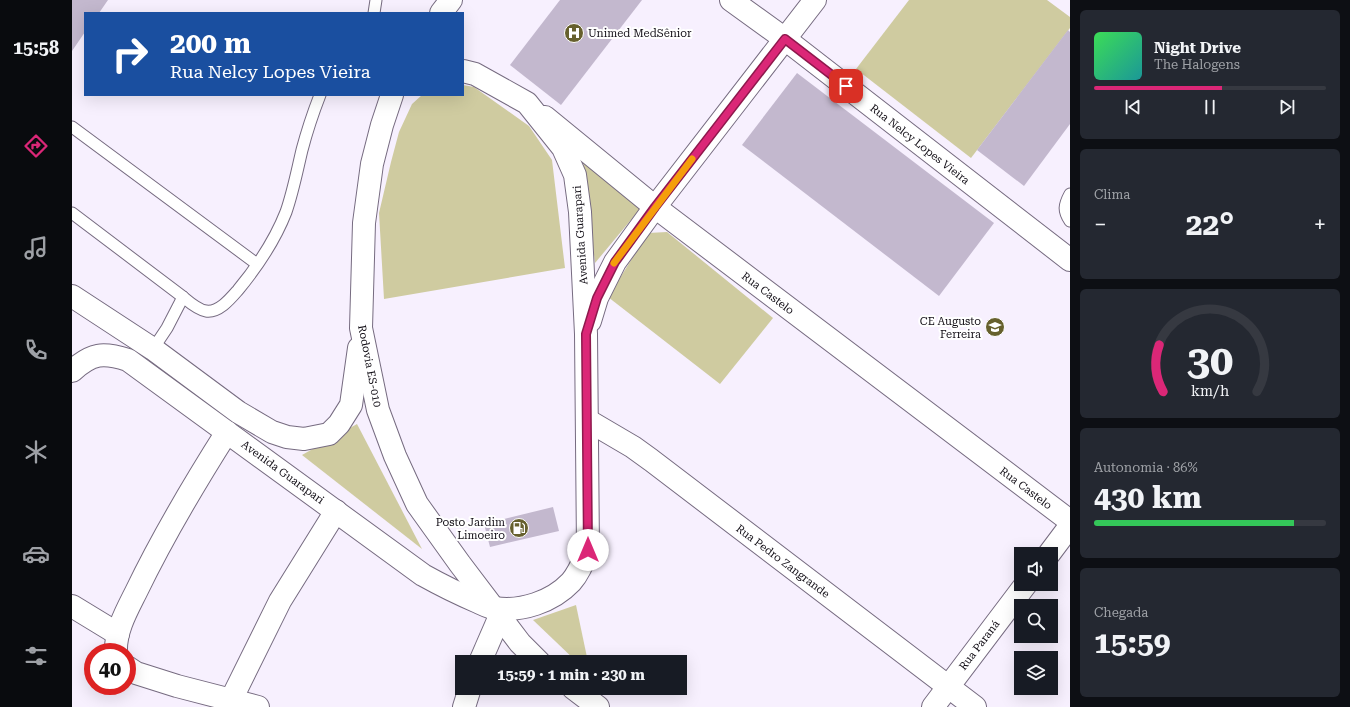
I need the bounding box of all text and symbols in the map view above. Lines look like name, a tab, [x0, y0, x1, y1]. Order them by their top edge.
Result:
hospital icon: Unimed MedSênior	[563, 22, 585, 44]
text: 200 m	[170, 27, 251, 60]
place label: Unimed MedSênior	[588, 27, 692, 40]
icon: right	[104, 28, 156, 80]
text: 15:58	[13, 37, 59, 58]
text: Night Drive	[1154, 39, 1241, 57]
text: The Halogens	[1154, 57, 1240, 72]
text: Rua Nelcy Lopes Vieira	[170, 61, 370, 82]
pin	[829, 69, 863, 103]
icon: arrive	[835, 75, 857, 97]
icon: previous	[1122, 96, 1144, 118]
icon: pause	[1199, 96, 1221, 118]
icon: next	[1276, 96, 1298, 118]
street label: Rua Nelcy Lopes Vieira	[867, 102, 972, 187]
icon: directions	[22, 132, 50, 160]
street label: Avenida Guarapari	[571, 185, 590, 285]
text: Clima	[1094, 187, 1130, 202]
text: 22°	[1186, 207, 1234, 242]
text: −	[1094, 212, 1106, 237]
text: +	[1314, 212, 1326, 237]
icon: music	[22, 234, 50, 262]
street label: Rua Castelo	[739, 269, 797, 317]
place label: CE Augusto Ferreira	[920, 315, 981, 341]
school or university icon: CE Augusto Ferreira	[984, 316, 1006, 338]
street label: Rodovia ES-010	[355, 324, 384, 408]
text: 30	[1187, 335, 1233, 384]
icon: phone	[22, 336, 50, 364]
text: km/h	[1191, 382, 1229, 398]
icon: climate	[22, 438, 50, 466]
street label: Avenida Guarapari	[239, 438, 327, 507]
text: Autonomia · 86%	[1094, 460, 1198, 475]
street label: Rua Castelo	[997, 464, 1055, 512]
text: 430 km	[1094, 480, 1202, 515]
place label: Posto Jardim Limoeiro	[436, 516, 505, 542]
fuel station icon: Posto Jardim Limoeiro	[508, 517, 530, 539]
street label: Rua Pedro Zangrande	[733, 522, 832, 601]
position arrow	[567, 529, 609, 571]
icon: car	[22, 540, 50, 568]
map controls	[1014, 547, 1058, 695]
button: sound	[1014, 547, 1058, 591]
button: search	[1014, 599, 1058, 643]
text: Chegada	[1094, 605, 1148, 620]
street label: Rua Paraná	[956, 618, 1002, 673]
text: 15:59	[1094, 625, 1171, 660]
icon: filters	[22, 642, 50, 670]
speed limit sign: 40	[84, 643, 136, 695]
button: layers	[1014, 651, 1058, 695]
text: 15:59 · 1 min · 230 m	[497, 666, 645, 684]

